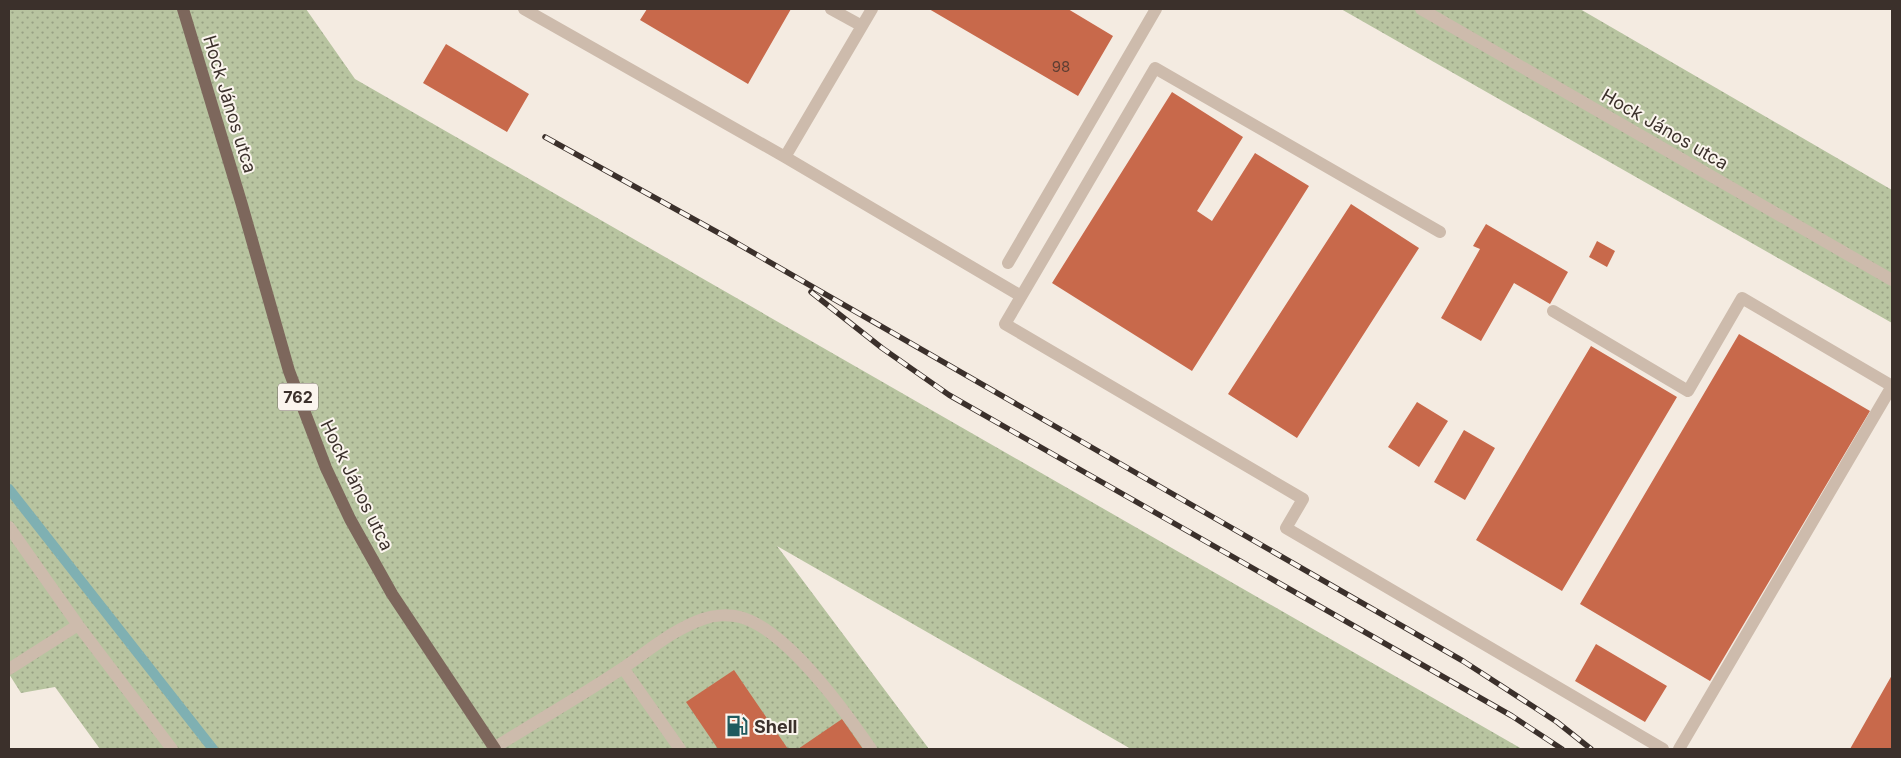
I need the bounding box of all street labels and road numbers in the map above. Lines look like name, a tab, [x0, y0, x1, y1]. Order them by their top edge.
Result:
street label: Hock János utca	[199, 33, 261, 175]
street label: Hock János utca	[1598, 84, 1732, 174]
road number: 762	[278, 384, 318, 411]
street label: Hock János utca	[316, 416, 398, 554]

